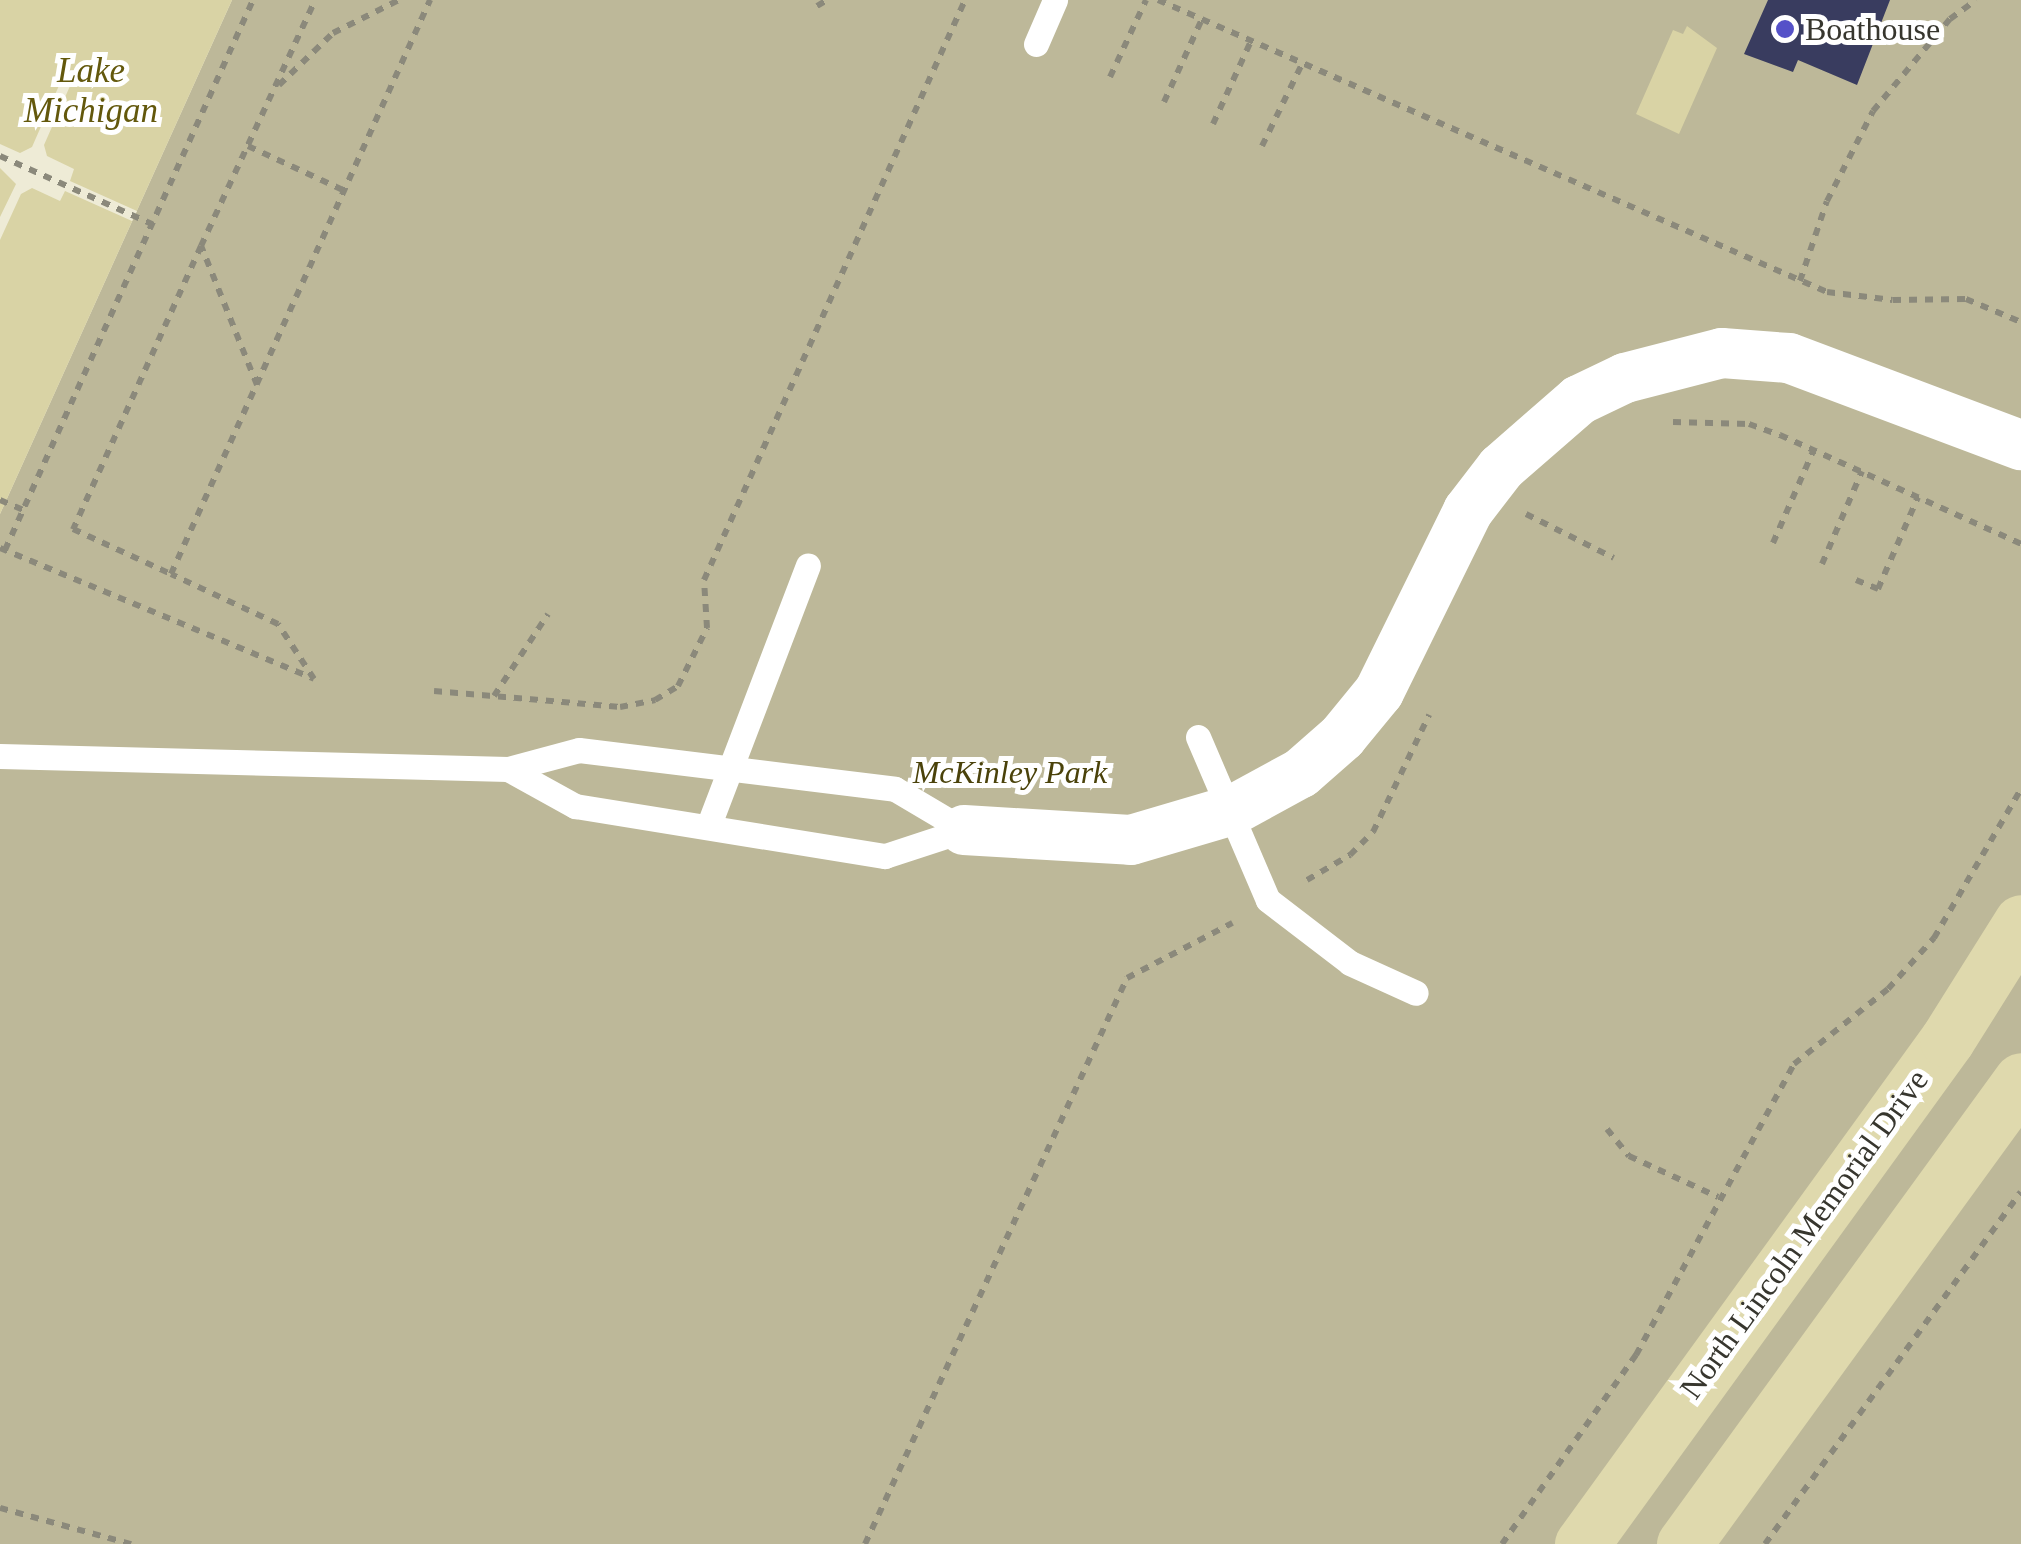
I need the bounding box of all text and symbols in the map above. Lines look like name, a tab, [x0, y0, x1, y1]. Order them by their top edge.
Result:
place label: Boathouse	[1805, 10, 1940, 48]
marker: Boathouse	[1774, 18, 1796, 40]
water label: Lake Michigan	[24, 50, 158, 132]
park label: McKinley Park	[913, 753, 1107, 791]
street label: North Lincoln Memorial Drive	[1672, 1062, 1936, 1406]

